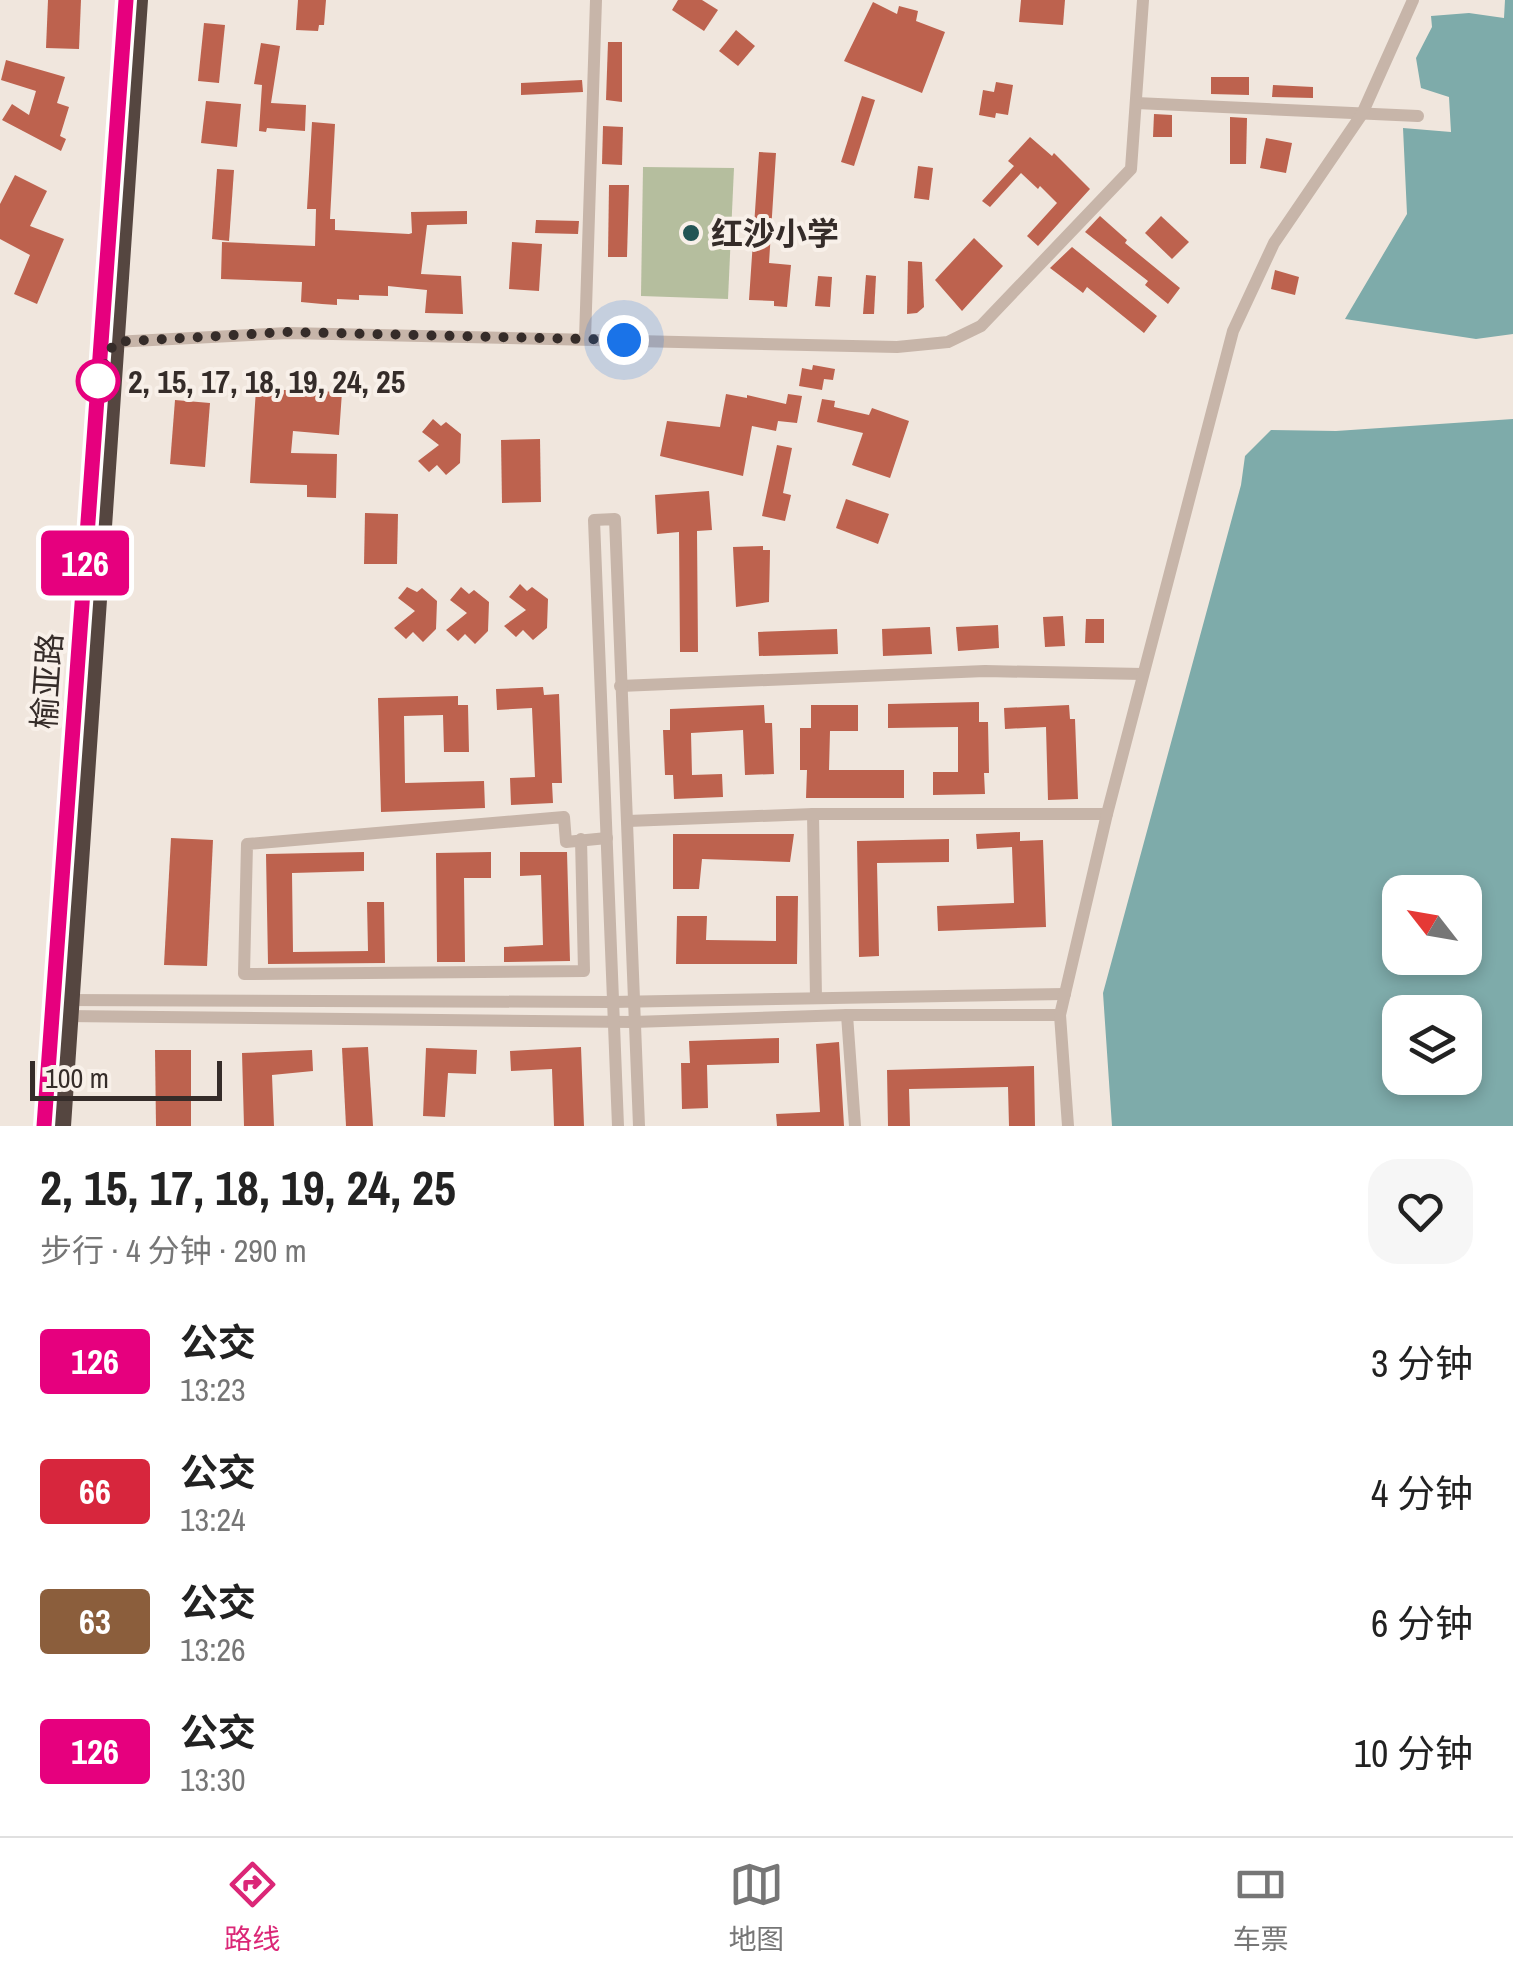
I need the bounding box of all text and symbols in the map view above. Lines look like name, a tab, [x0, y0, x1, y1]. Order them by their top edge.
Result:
place label: 红沙小学	[711, 212, 839, 255]
marker: 红沙小学	[680, 222, 702, 244]
your location	[599, 315, 649, 365]
marker: 2, 15, 17, 18, 19, 24, 25	[77, 360, 119, 402]
place label: 2, 15, 17, 18, 19, 24, 25	[128, 360, 405, 403]
line badge: 126	[28, 530, 142, 596]
text: 126	[61, 540, 109, 587]
street label: 榆亚路	[22, 632, 72, 730]
north arrow	[1382, 875, 1482, 975]
map controls	[1382, 875, 1482, 1095]
button: layers	[1382, 995, 1482, 1095]
scale bar	[30, 1056, 222, 1100]
text: 100 m	[45, 1059, 109, 1097]
text: 2, 15, 17, 18, 19, 24, 25	[40, 1155, 456, 1220]
button: heart	[1368, 1159, 1473, 1264]
text: 步行 · 4 分钟 · 290 m	[40, 1229, 307, 1272]
text: 公交	[180, 1317, 256, 1368]
text: 126	[71, 1338, 119, 1385]
text: 3 分钟	[1371, 1338, 1473, 1389]
text: 13:23	[180, 1368, 246, 1411]
text: 公交	[180, 1447, 256, 1498]
text: 66	[79, 1468, 111, 1515]
text: 4 分钟	[1371, 1468, 1473, 1519]
text: 13:24	[180, 1498, 246, 1541]
text: 公交	[180, 1577, 256, 1628]
text: 63	[79, 1598, 111, 1645]
text: 6 分钟	[1371, 1598, 1473, 1649]
text: 13:26	[180, 1628, 246, 1671]
text: 公交	[180, 1707, 256, 1758]
text: 126	[71, 1728, 119, 1775]
text: 10 分钟	[1354, 1728, 1473, 1779]
text: 13:30	[180, 1758, 246, 1801]
tab: 路线	[224, 1857, 280, 1958]
tab: 地图	[728, 1857, 785, 1958]
tab: 车票	[1233, 1857, 1289, 1958]

